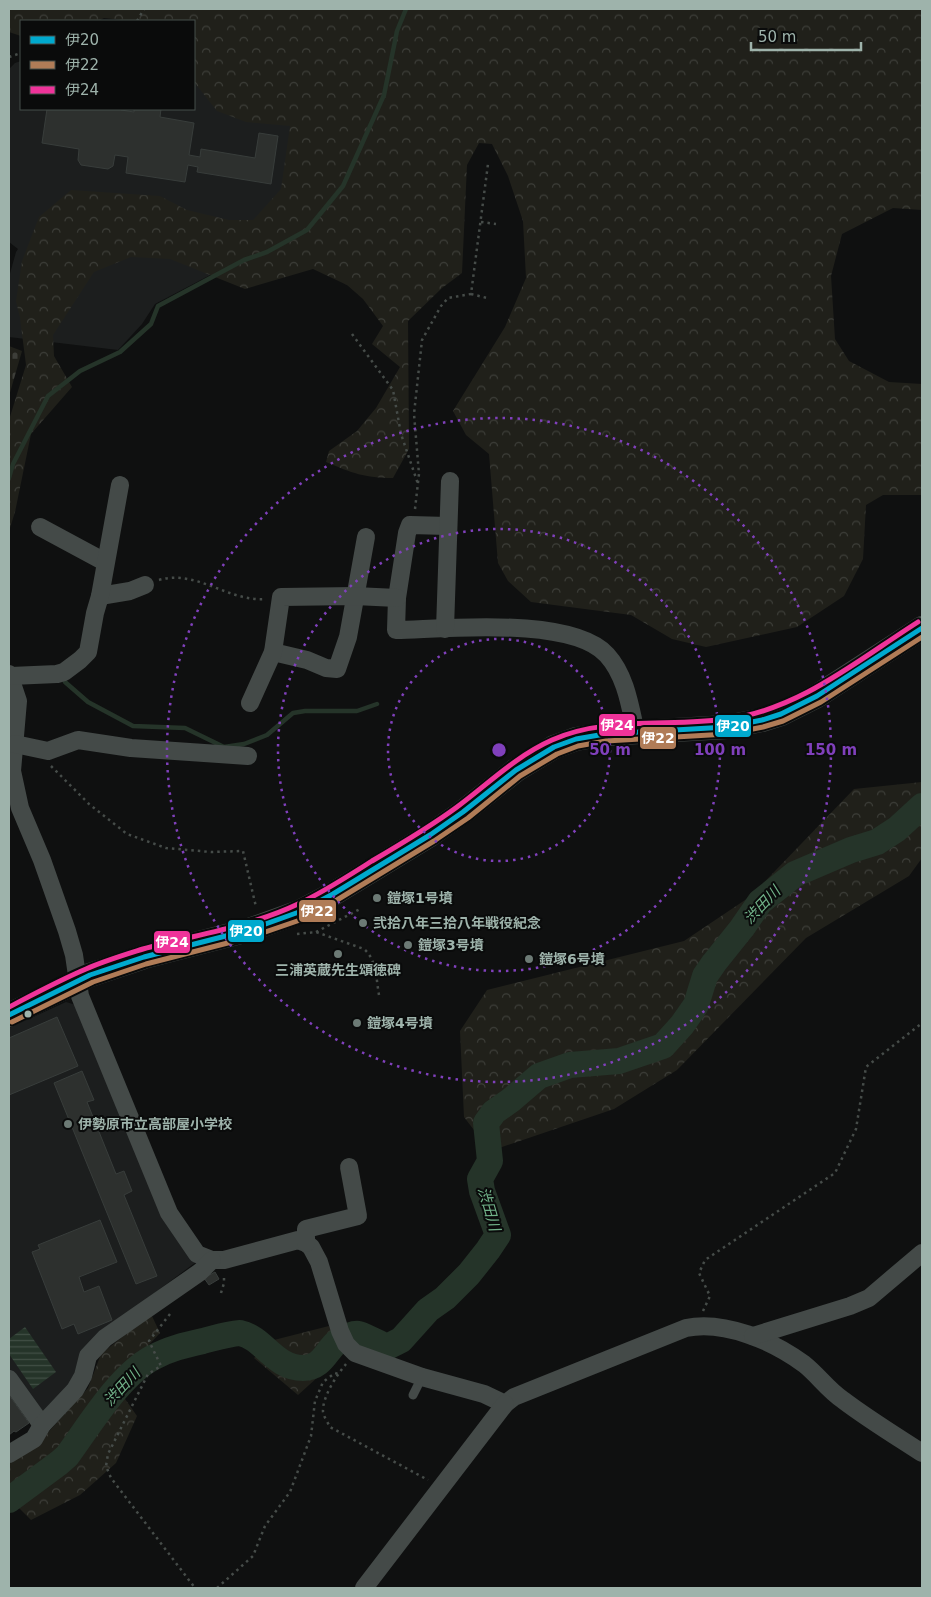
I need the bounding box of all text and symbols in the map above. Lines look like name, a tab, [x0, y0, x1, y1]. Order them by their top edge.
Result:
legend	[20, 20, 195, 110]
scale bar	[751, 20, 861, 52]
text: 50 m	[758, 28, 796, 46]
text: 伊20	[65, 31, 99, 49]
text: 伊22	[65, 56, 99, 74]
text: 伊24	[65, 81, 99, 99]
line badge: 伊24	[598, 713, 636, 737]
line badge: 伊20	[714, 714, 752, 738]
text: 伊24	[600, 717, 634, 733]
text: 伊20	[716, 718, 750, 734]
line badge: 伊22	[639, 726, 677, 750]
text: 伊22	[641, 730, 675, 746]
centre of rings	[490, 741, 508, 759]
text: 50 m	[589, 741, 631, 759]
text: 100 m	[694, 741, 746, 759]
text: 150 m	[805, 741, 857, 759]
water label: 渋田川	[740, 881, 785, 927]
place label: 鎧塚1号墳	[387, 890, 453, 906]
marker: 鎧塚1号墳	[371, 892, 383, 904]
line badge: 伊22	[298, 899, 337, 923]
text: 伊22	[300, 903, 334, 919]
place label: 弐拾八年三拾八年戦役紀念	[373, 915, 541, 931]
marker: 弐拾八年三拾八年戦役紀念	[357, 917, 369, 929]
line badge: 伊20	[227, 919, 265, 943]
text: 伊20	[229, 923, 263, 939]
line badge: 伊24	[153, 930, 191, 954]
text: 伊24	[155, 934, 189, 950]
place label: 鎧塚3号墳	[418, 937, 484, 953]
marker: 鎧塚3号墳	[402, 939, 414, 951]
marker: 三浦英蔵先生頌徳碑	[332, 948, 344, 960]
place label: 鎧塚6号墳	[539, 951, 605, 967]
marker: 鎧塚6号墳	[523, 953, 535, 965]
place label: 三浦英蔵先生頌徳碑	[275, 962, 401, 978]
unlabelled marker	[23, 1009, 33, 1019]
place label: 鎧塚4号墳	[367, 1015, 433, 1031]
marker: 鎧塚4号墳	[351, 1017, 363, 1029]
place label: 伊勢原市立高部屋小学校	[78, 1116, 232, 1132]
marker: 伊勢原市立高部屋小学校	[62, 1118, 74, 1130]
water label: 渋田川	[474, 1185, 504, 1235]
water label: 渋田川	[100, 1363, 145, 1410]

